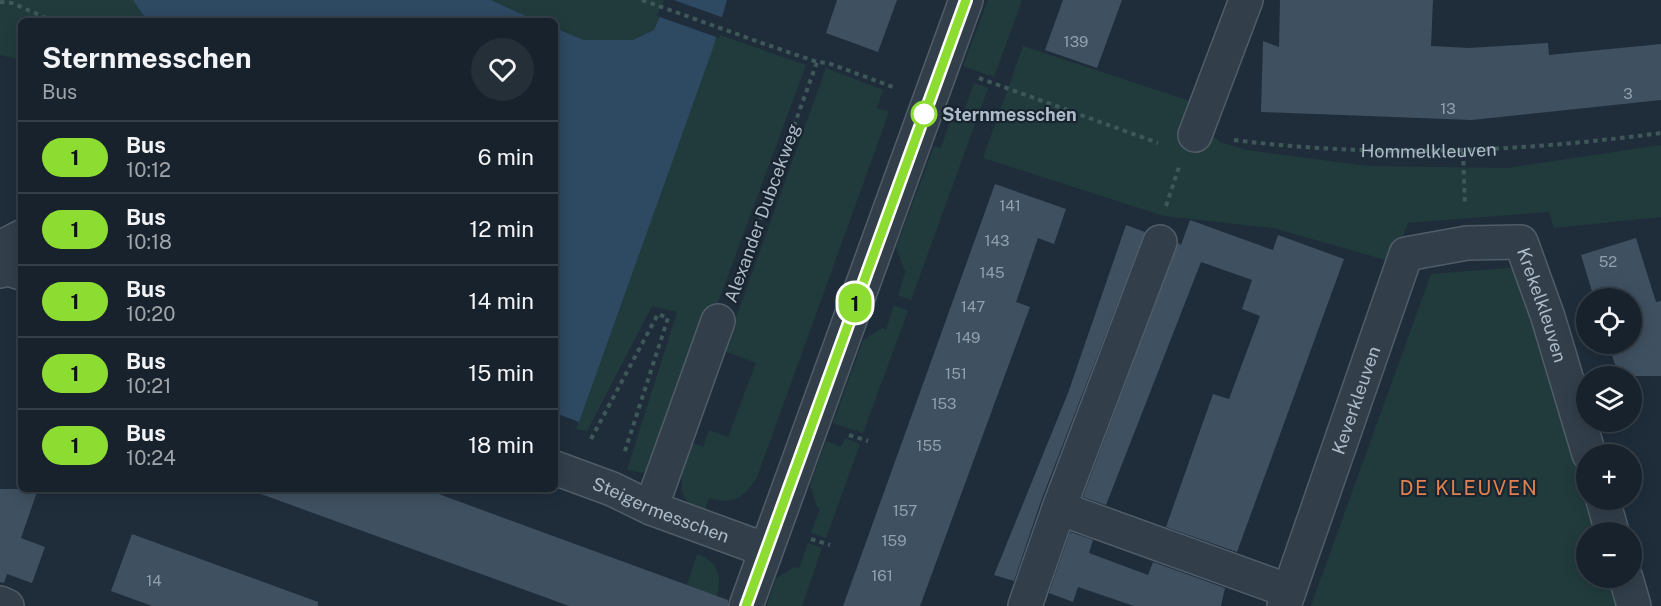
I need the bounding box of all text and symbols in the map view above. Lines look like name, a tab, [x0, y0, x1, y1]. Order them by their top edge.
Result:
house number: 139	[1064, 33, 1088, 50]
button: heart	[471, 38, 534, 101]
text: Sternmesschen	[42, 41, 252, 74]
text: Bus	[42, 80, 77, 104]
house number: 3	[1623, 85, 1633, 102]
house number: 13	[1440, 100, 1456, 117]
marker: Sternmesschen	[911, 101, 937, 127]
place label: Sternmesschen	[942, 104, 1077, 125]
street label: Alexander Dubcekweg	[720, 121, 804, 305]
text: Bus	[126, 132, 166, 158]
street label: Hommelkleuven	[1360, 138, 1497, 161]
text: 6 min	[478, 144, 534, 170]
text: 1	[71, 145, 80, 170]
text: 10:12	[126, 158, 171, 182]
house number: 141	[999, 197, 1021, 214]
text: Bus	[126, 204, 166, 230]
text: 12 min	[469, 216, 534, 242]
text: 1	[71, 217, 80, 242]
text: 10:18	[126, 230, 172, 254]
house number: 143	[985, 232, 1009, 249]
street label: Krekelkleuven	[1513, 245, 1571, 365]
house number: 52	[1599, 253, 1617, 270]
house number: 145	[979, 264, 1005, 281]
text: Bus	[126, 276, 166, 302]
line badge: 1	[836, 284, 874, 322]
text: 14 min	[469, 288, 534, 314]
map controls	[1576, 288, 1642, 588]
button: locate	[1576, 288, 1642, 354]
text: 1	[71, 289, 80, 314]
text: 1	[851, 291, 860, 316]
house number: 147	[961, 298, 985, 315]
text: 10:20	[126, 302, 175, 326]
house number: 149	[956, 329, 980, 346]
street label: Keverkleuven	[1327, 343, 1384, 457]
text: Bus	[126, 348, 166, 374]
text: 15 min	[468, 360, 534, 386]
text: 1	[71, 361, 80, 386]
house number: 151	[945, 365, 967, 382]
button: layers	[1576, 366, 1642, 432]
text: 10:21	[126, 374, 171, 398]
house number: 153	[931, 395, 957, 412]
text: Bus	[126, 420, 166, 446]
text: 18 min	[468, 432, 534, 458]
text: 1	[71, 433, 80, 458]
house number: 155	[916, 437, 942, 454]
button: +	[1576, 444, 1642, 510]
text: 10:24	[126, 446, 176, 470]
street label: Steigermesschen	[590, 472, 732, 546]
district label: DE KLEUVEN	[1400, 476, 1538, 500]
house number: 157	[893, 502, 917, 519]
button: −	[1576, 522, 1642, 588]
house number: 159	[881, 532, 907, 549]
house number: 161	[871, 567, 893, 584]
house number: 14	[146, 572, 162, 589]

